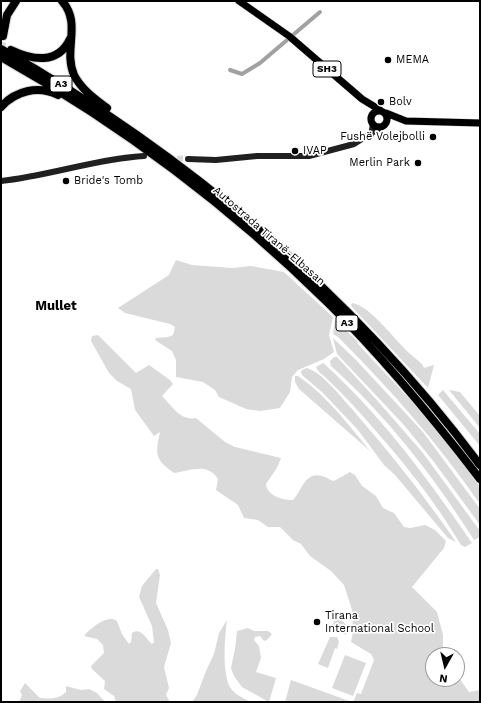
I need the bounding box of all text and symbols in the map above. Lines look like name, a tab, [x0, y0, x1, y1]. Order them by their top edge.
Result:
place label: MEMA	[396, 53, 429, 67]
marker: MEMA	[383, 55, 393, 65]
road number: SH3	[313, 61, 341, 77]
road number: A3	[50, 76, 72, 92]
place label: Bolv	[389, 95, 412, 109]
marker: Bolv	[376, 97, 386, 107]
place label: Fushë Volejbolli	[340, 130, 425, 144]
marker: Fushë Volejbolli	[428, 132, 438, 142]
place label: IVAP	[303, 144, 327, 158]
marker: IVAP	[290, 146, 300, 156]
place label: Merlin Park	[349, 156, 410, 170]
marker: Merlin Park	[413, 158, 423, 168]
place label: Bride's Tomb	[74, 174, 143, 188]
marker: Bride's Tomb	[61, 176, 71, 186]
street label: Autostrada Tiranë-Elbasan	[210, 184, 328, 288]
district label: Mullet	[35, 298, 77, 314]
road number: A3	[336, 315, 358, 331]
place label: Tirana International School	[325, 609, 434, 635]
marker: Tirana International School	[312, 617, 322, 627]
north arrow	[425, 647, 465, 687]
text: N	[438, 671, 448, 685]

